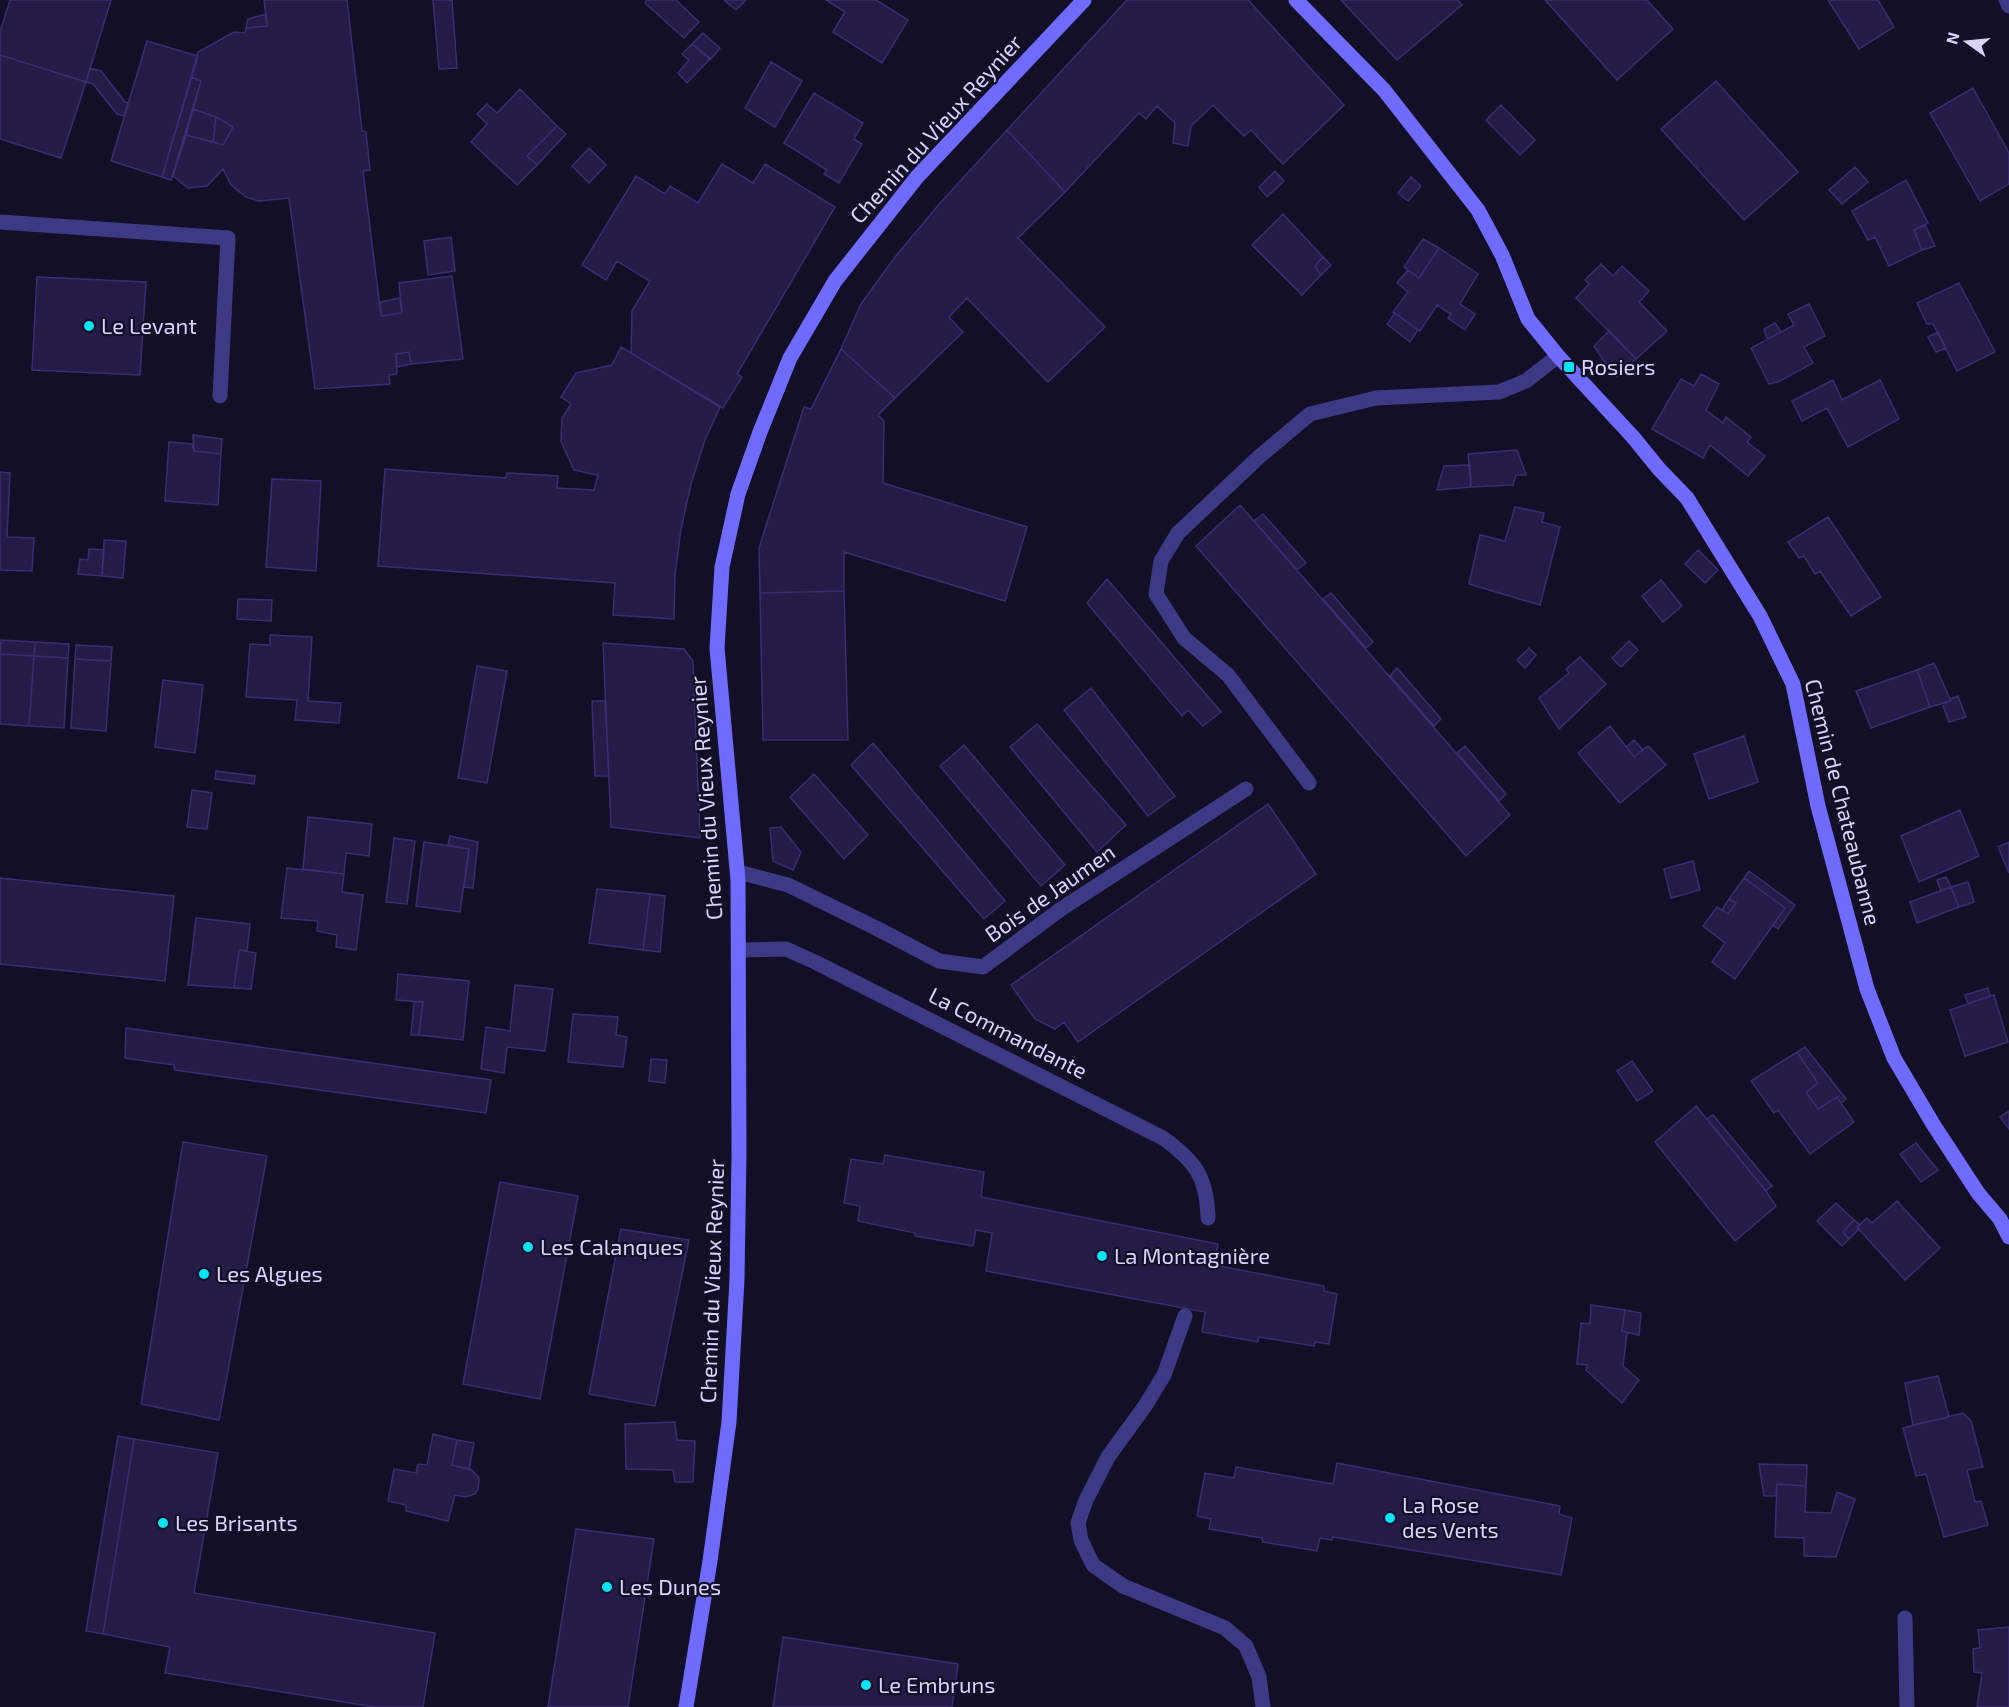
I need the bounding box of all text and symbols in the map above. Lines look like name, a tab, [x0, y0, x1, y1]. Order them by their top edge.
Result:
north arrow	[1937, 12, 1997, 72]
street label: Chemin du Vieux Reynier	[844, 29, 1027, 228]
text: N	[1941, 30, 1963, 46]
place label: Le Levant	[101, 312, 197, 338]
marker: Le Levant	[82, 319, 96, 333]
place label: Rosiers	[1581, 353, 1655, 379]
marker: Rosiers	[1562, 360, 1576, 374]
street label: Chemin du Vieux Reynier	[683, 675, 727, 921]
street label: Chemin de Chateaubanne	[1801, 676, 1887, 928]
street label: Bois de Jaumen	[979, 838, 1119, 947]
street label: La Commandante	[925, 981, 1092, 1083]
street label: Chemin du Vieux Reynier	[694, 1158, 728, 1404]
place label: Les Calanques	[540, 1233, 683, 1259]
marker: Les Calanques	[521, 1240, 535, 1254]
place label: La Montagnière	[1114, 1242, 1270, 1268]
marker: La Montagnière	[1095, 1249, 1109, 1263]
place label: Les Algues	[216, 1260, 323, 1286]
marker: Les Algues	[197, 1267, 211, 1281]
place label: La Rose des Vents	[1402, 1491, 1499, 1542]
place label: Les Brisants	[175, 1509, 298, 1535]
marker: La Rose des Vents	[1383, 1511, 1397, 1525]
marker: Les Brisants	[156, 1516, 170, 1530]
place label: Les Dunes	[619, 1573, 721, 1599]
marker: Les Dunes	[600, 1580, 614, 1594]
place label: Le Embruns	[878, 1671, 995, 1697]
marker: Le Embruns	[859, 1678, 873, 1692]

